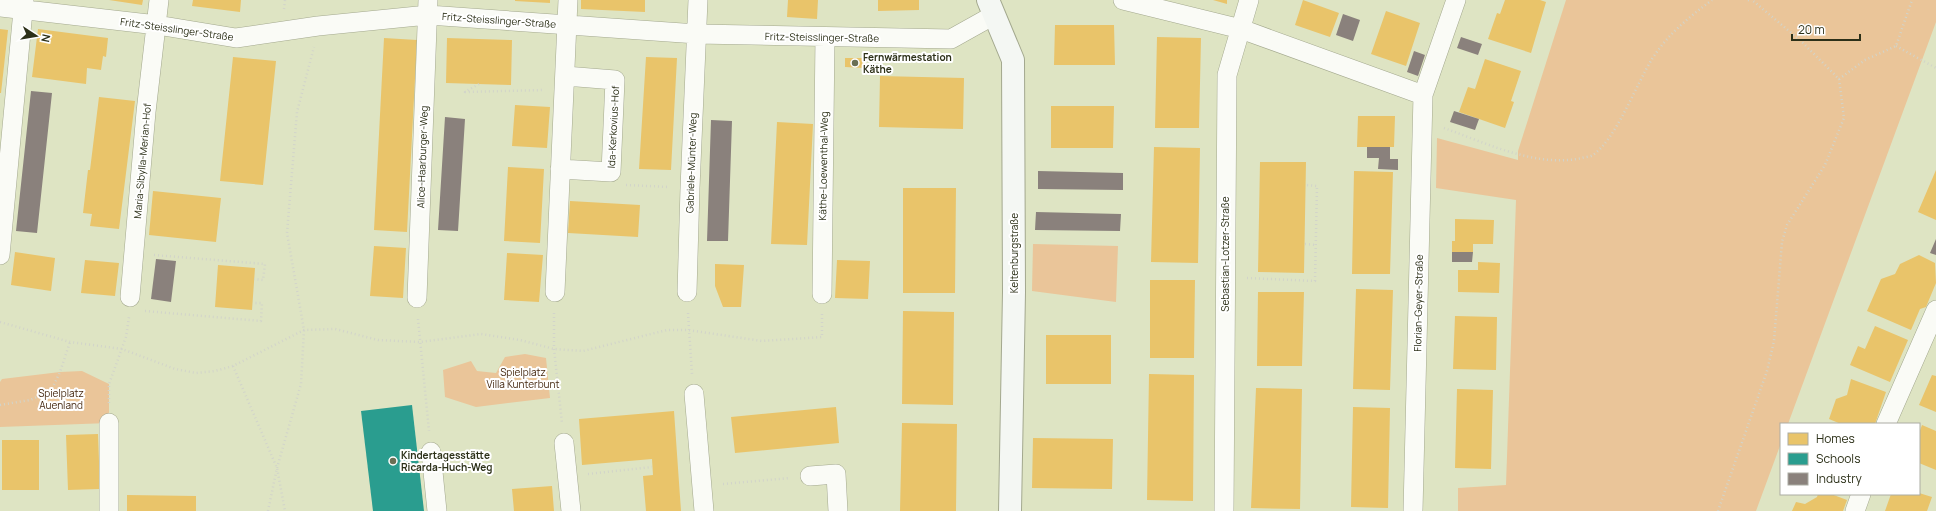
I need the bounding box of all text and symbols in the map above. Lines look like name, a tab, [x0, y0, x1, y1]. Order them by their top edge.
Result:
street label: Fritz-Steisslinger-Straße	[442, 9, 557, 31]
street label: Fritz-Steisslinger-Straße	[119, 14, 235, 44]
north arrow	[16, 16, 56, 56]
scale bar	[1792, 16, 1860, 42]
text: 20 m	[1798, 21, 1825, 38]
street label: Fritz-Steisslinger-Straße	[765, 29, 879, 45]
text: N	[38, 33, 54, 44]
place label: Fernwärmestation Käthe	[863, 50, 952, 76]
marker: Fernwärmestation Käthe	[850, 58, 860, 68]
street label: Ida-Kerkovius-Hof	[604, 85, 622, 169]
street label: Maria-Sibylla-Merian-Hof	[130, 102, 154, 219]
street label: Alice-Haarburger-Weg	[413, 105, 431, 209]
street label: Käthe-Loewenthal-Weg	[815, 111, 831, 221]
street label: Gabriele-Münter-Weg	[682, 112, 700, 213]
street label: Sebastian-Lotzer-Straße	[1218, 196, 1232, 312]
street label: Keltenburgstraße	[1007, 213, 1021, 293]
street label: Florian-Geyer-Straße	[1410, 254, 1426, 352]
park label: Spielplatz Villa Kunterbunt	[487, 365, 559, 391]
park label: Spielplatz Auenland	[38, 386, 84, 412]
legend	[1780, 423, 1920, 495]
text: Homes	[1816, 430, 1855, 447]
place label: Kindertagesstätte Ricarda-Huch-Weg	[401, 448, 492, 474]
text: Schools	[1816, 450, 1860, 467]
marker: Kindertagesstätte Ricarda-Huch-Weg	[388, 456, 398, 466]
text: Industry	[1816, 470, 1862, 487]

